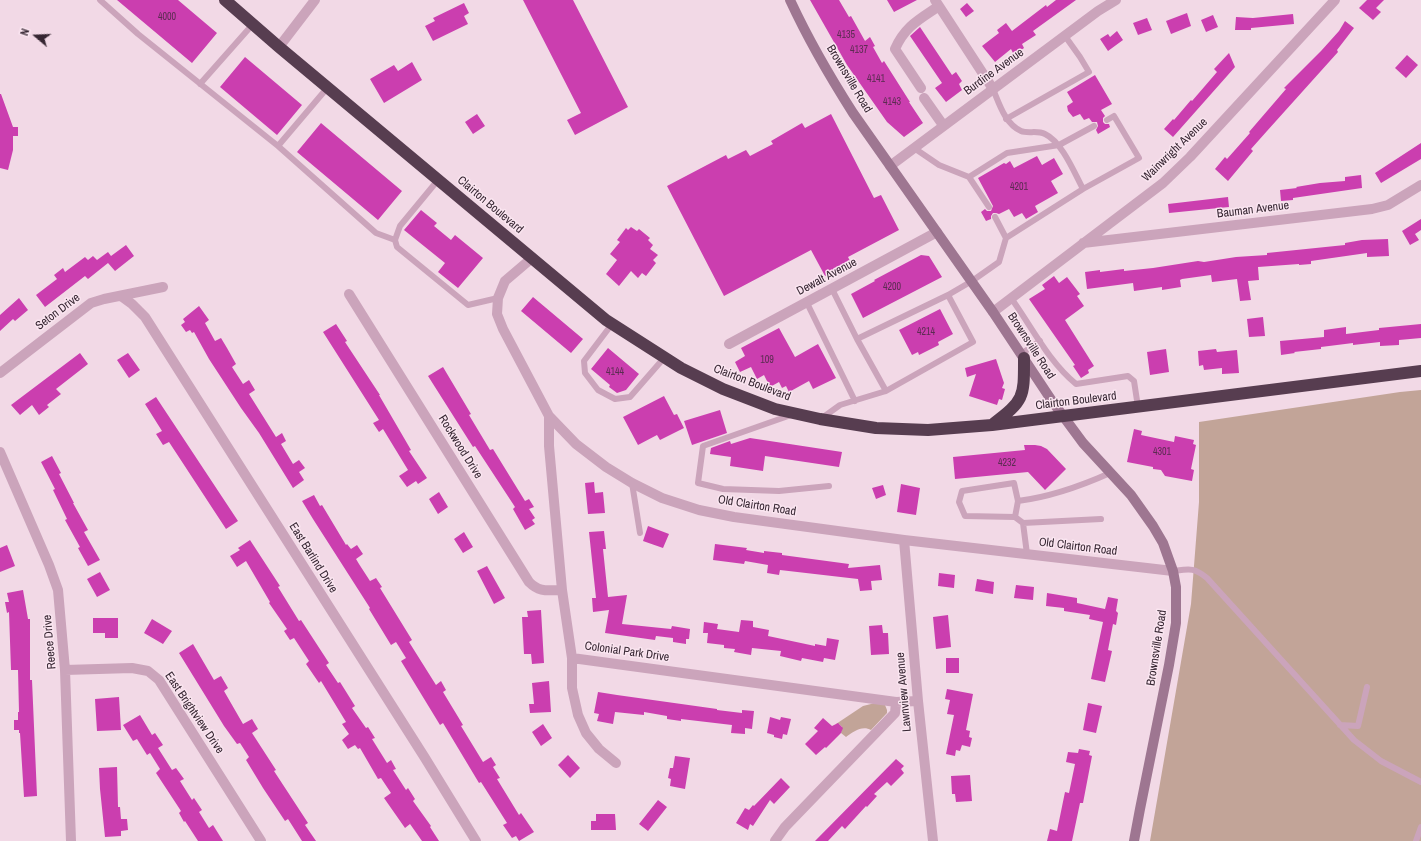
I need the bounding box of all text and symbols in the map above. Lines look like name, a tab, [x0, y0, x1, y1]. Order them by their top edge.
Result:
house number: 4000	[158, 11, 176, 23]
north arrow	[16, 16, 56, 56]
text: N	[17, 27, 32, 37]
house number: 4135	[837, 29, 855, 41]
street label: Brownsville Road	[823, 42, 875, 116]
house number: 4137	[850, 44, 868, 56]
street label: Burdine Avenue	[961, 45, 1027, 99]
house number: 4141	[867, 73, 885, 85]
house number: 4143	[883, 96, 901, 108]
street label: Wainwright Avenue	[1139, 115, 1211, 185]
street label: Clairton Boulevard	[454, 173, 526, 237]
house number: 4201	[1010, 181, 1028, 193]
street label: Bauman Avenue	[1216, 198, 1290, 222]
street label: Dewalt Avenue	[794, 255, 860, 299]
house number: 4200	[883, 281, 901, 293]
street label: Seton Drive	[33, 291, 83, 333]
street label: Brownsville Road	[1004, 310, 1058, 382]
house number: 4214	[917, 326, 935, 338]
house number: 109	[760, 354, 774, 366]
street label: Clairton Boulevard	[711, 362, 793, 404]
house number: 4144	[606, 366, 624, 378]
street label: Clairton Boulevard	[1035, 389, 1117, 413]
street label: Rockwood Drive	[435, 413, 485, 481]
house number: 4301	[1153, 446, 1171, 458]
house number: 4232	[998, 457, 1016, 469]
street label: Old Clairton Road	[717, 493, 797, 519]
street label: East Barlind Drive	[286, 520, 340, 596]
street label: Old Clairton Road	[1038, 535, 1118, 559]
street label: Brownsville Road	[1144, 609, 1170, 687]
street label: Reece Drive	[40, 614, 60, 670]
street label: Colonial Park Drive	[584, 639, 670, 665]
street label: Lawnview Avenue	[893, 652, 915, 732]
street label: East Brightview Drive	[161, 670, 227, 756]

